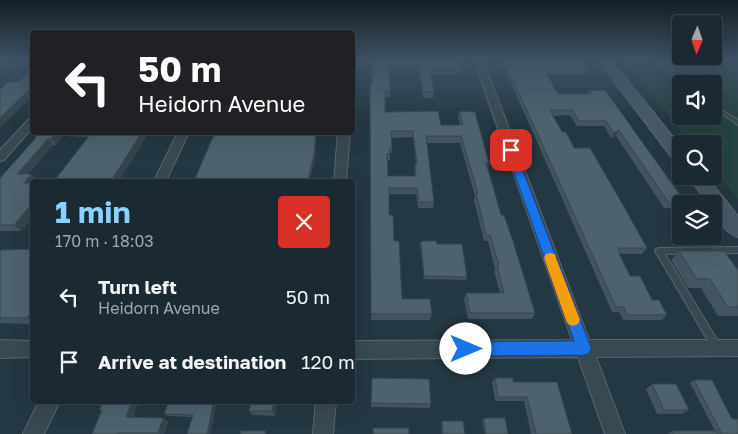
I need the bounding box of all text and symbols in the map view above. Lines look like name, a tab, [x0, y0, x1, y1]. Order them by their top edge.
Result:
north arrow	[672, 15, 722, 65]
map controls	[672, 15, 722, 245]
text: 50 m	[138, 48, 221, 90]
icon: left	[55, 50, 120, 115]
button: sound	[672, 75, 722, 125]
text: Heidorn Avenue	[138, 90, 305, 117]
pin	[490, 129, 532, 171]
button: search	[672, 135, 722, 185]
icon: arrive	[497, 136, 525, 164]
text: 1 min	[55, 194, 131, 230]
button: layers	[672, 195, 722, 245]
button: close	[278, 196, 330, 248]
text: 170 m · 18:03	[55, 231, 154, 251]
text: Turn left	[98, 275, 177, 298]
icon: left	[55, 283, 83, 311]
text: 50 m	[286, 285, 330, 308]
text: Heidorn Avenue	[98, 298, 220, 318]
position arrow	[439, 322, 491, 374]
icon: arrive	[55, 348, 83, 376]
text: Arrive at destination	[98, 350, 286, 373]
text: 120 m	[301, 350, 355, 373]

